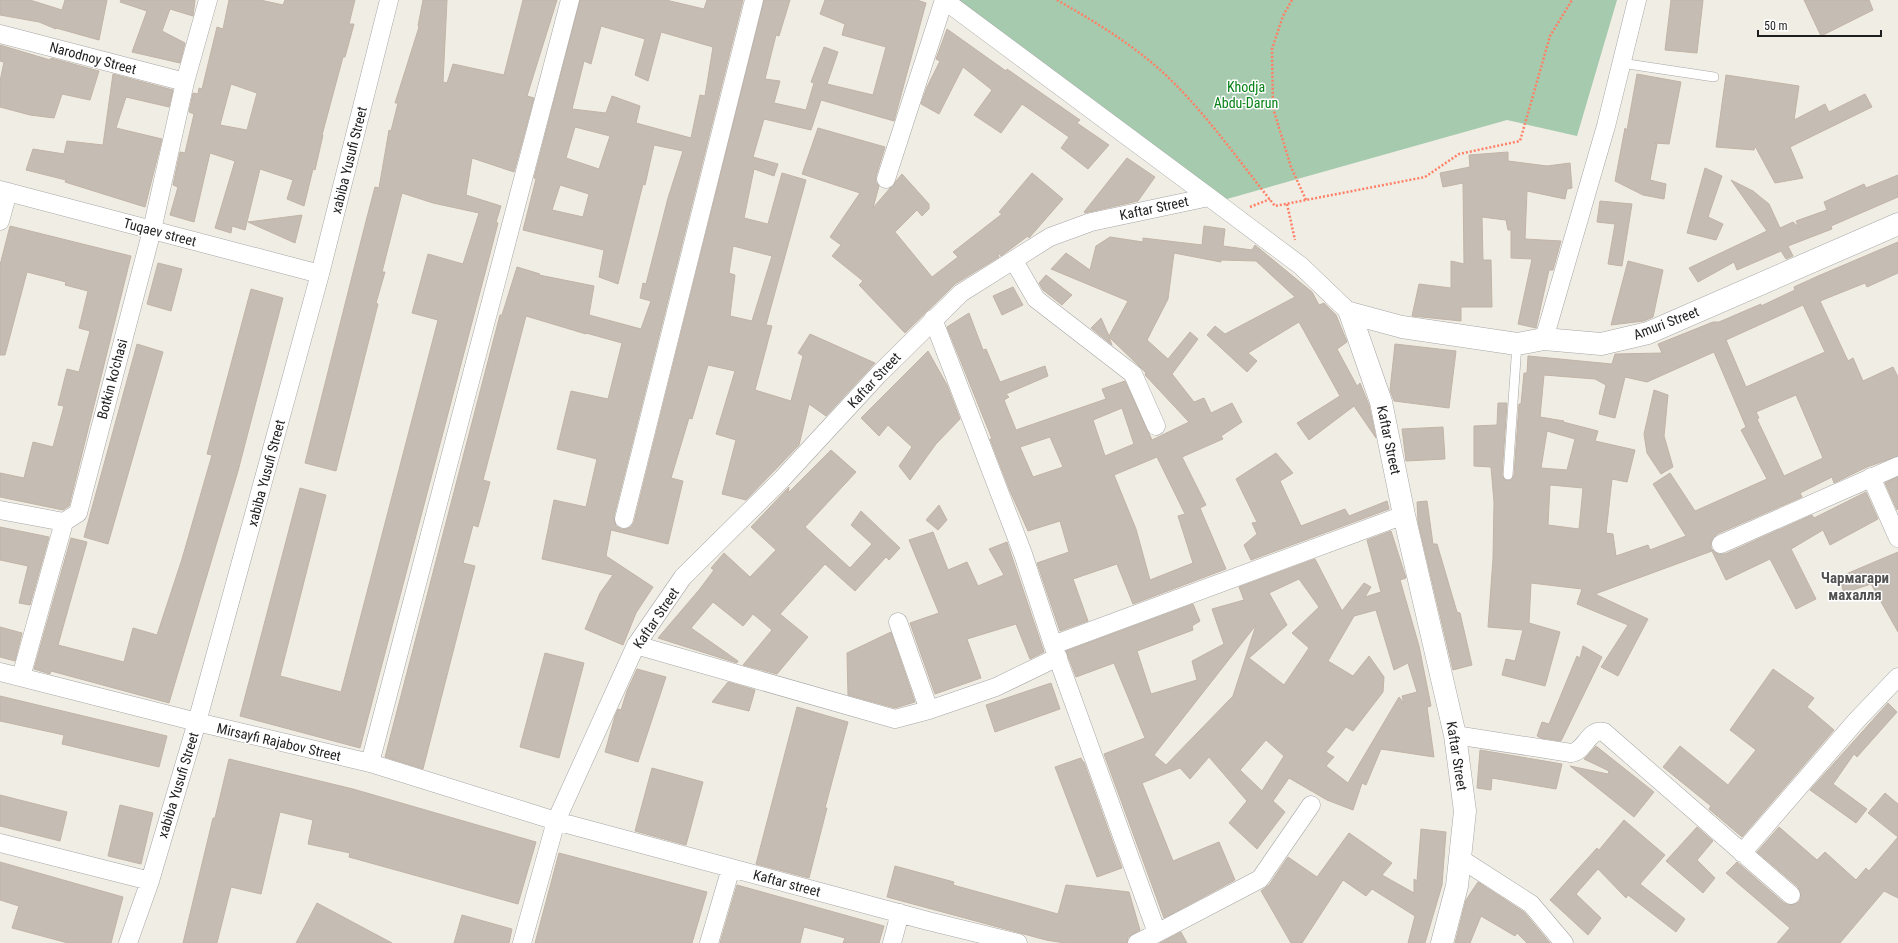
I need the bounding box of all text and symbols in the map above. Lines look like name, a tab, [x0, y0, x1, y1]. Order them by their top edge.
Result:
scale bar	[1758, 12, 1881, 38]
text: 50 m	[1764, 19, 1788, 33]
street label: Narodnoy Street	[48, 39, 138, 77]
park label: Khodja Abdu-Darun	[1214, 79, 1278, 111]
street label: xabiba Yusufi Street	[328, 105, 370, 215]
street label: Kaftar Street	[1118, 193, 1190, 223]
street label: Tuqaev street	[122, 215, 198, 249]
street label: Amuri Street	[1631, 303, 1701, 343]
street label: Botkin ko'chasi	[94, 337, 130, 421]
street label: Kaftar Street	[844, 349, 904, 411]
street label: Kaftar Street	[1374, 404, 1404, 476]
street label: xabiba Yusufi Street	[244, 418, 288, 528]
district label: Чармагари махалля	[1821, 569, 1889, 604]
street label: Kaftar Street	[630, 585, 682, 651]
street label: Mirsayfi Rajabov Street	[215, 720, 343, 764]
street label: Kaftar Street	[1444, 720, 1470, 792]
street label: xabiba Yusufi Street	[154, 730, 202, 840]
street label: Kaftar street	[752, 866, 822, 900]

